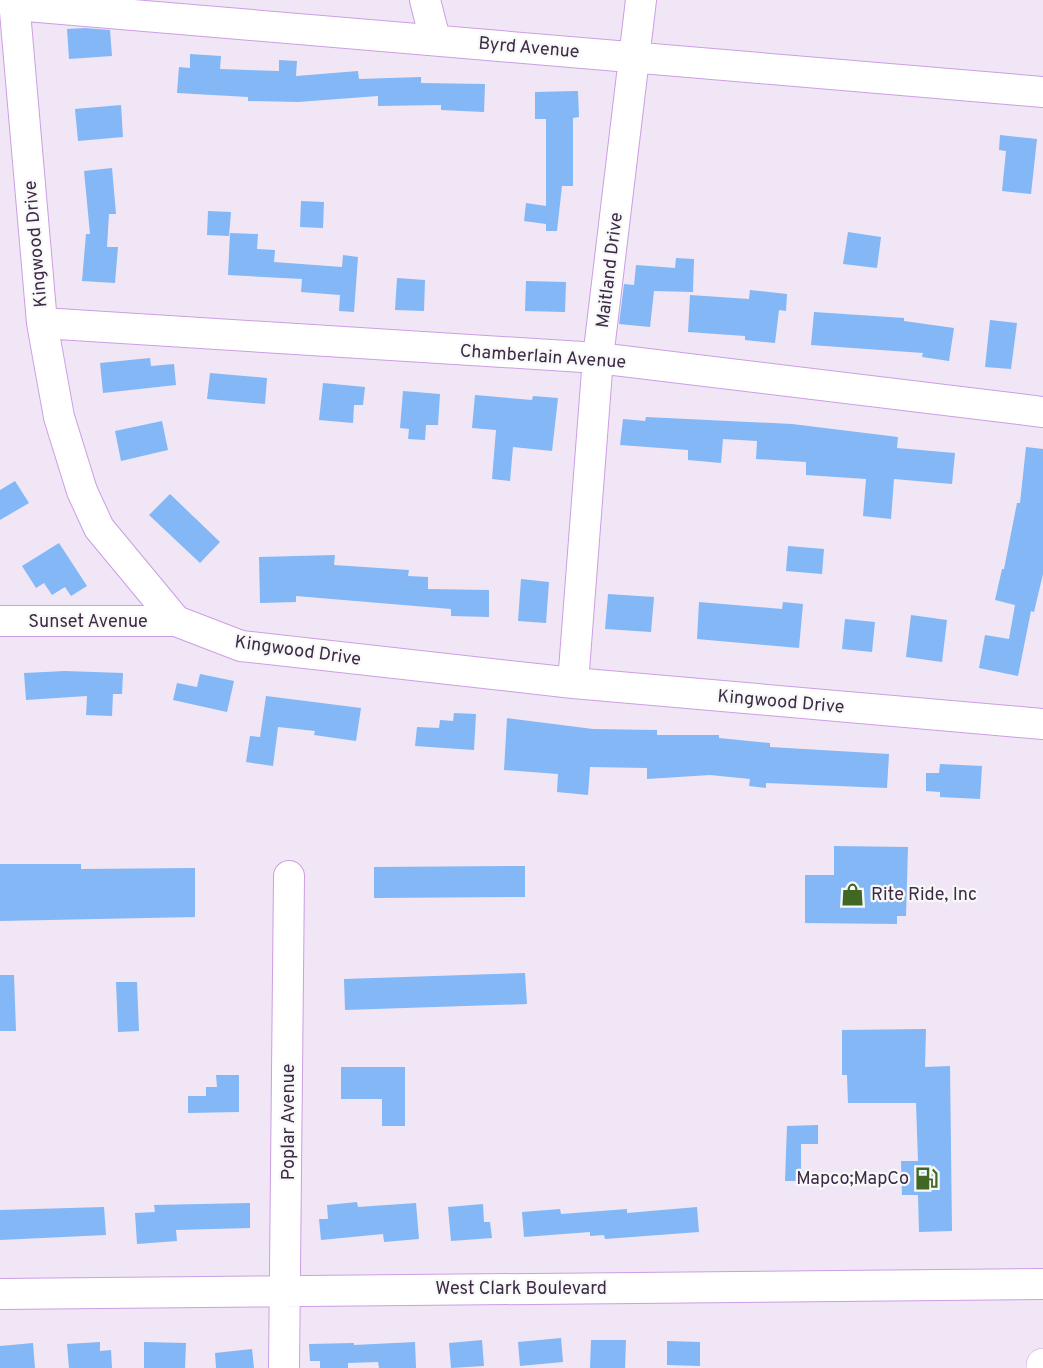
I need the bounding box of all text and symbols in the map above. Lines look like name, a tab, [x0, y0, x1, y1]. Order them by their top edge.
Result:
street label: Byrd Avenue	[477, 33, 580, 64]
street label: Kingwood Drive	[19, 179, 53, 308]
street label: Maitland Drive	[592, 211, 629, 329]
street label: Chamberlain Avenue	[459, 340, 627, 375]
street label: Sunset Avenue	[28, 611, 148, 634]
street label: Kingwood Drive	[233, 631, 362, 672]
street label: Kingwood Drive	[716, 685, 845, 719]
shop icon: Rite Ride, Inc	[840, 881, 866, 907]
place label: Rite Ride, Inc	[871, 884, 977, 907]
street label: Poplar Avenue	[278, 1064, 301, 1180]
fuel station icon: Mapco;MapCo	[914, 1165, 940, 1191]
place label: Mapco;MapCo	[796, 1168, 909, 1191]
street label: West Clark Boulevard	[435, 1278, 607, 1301]

